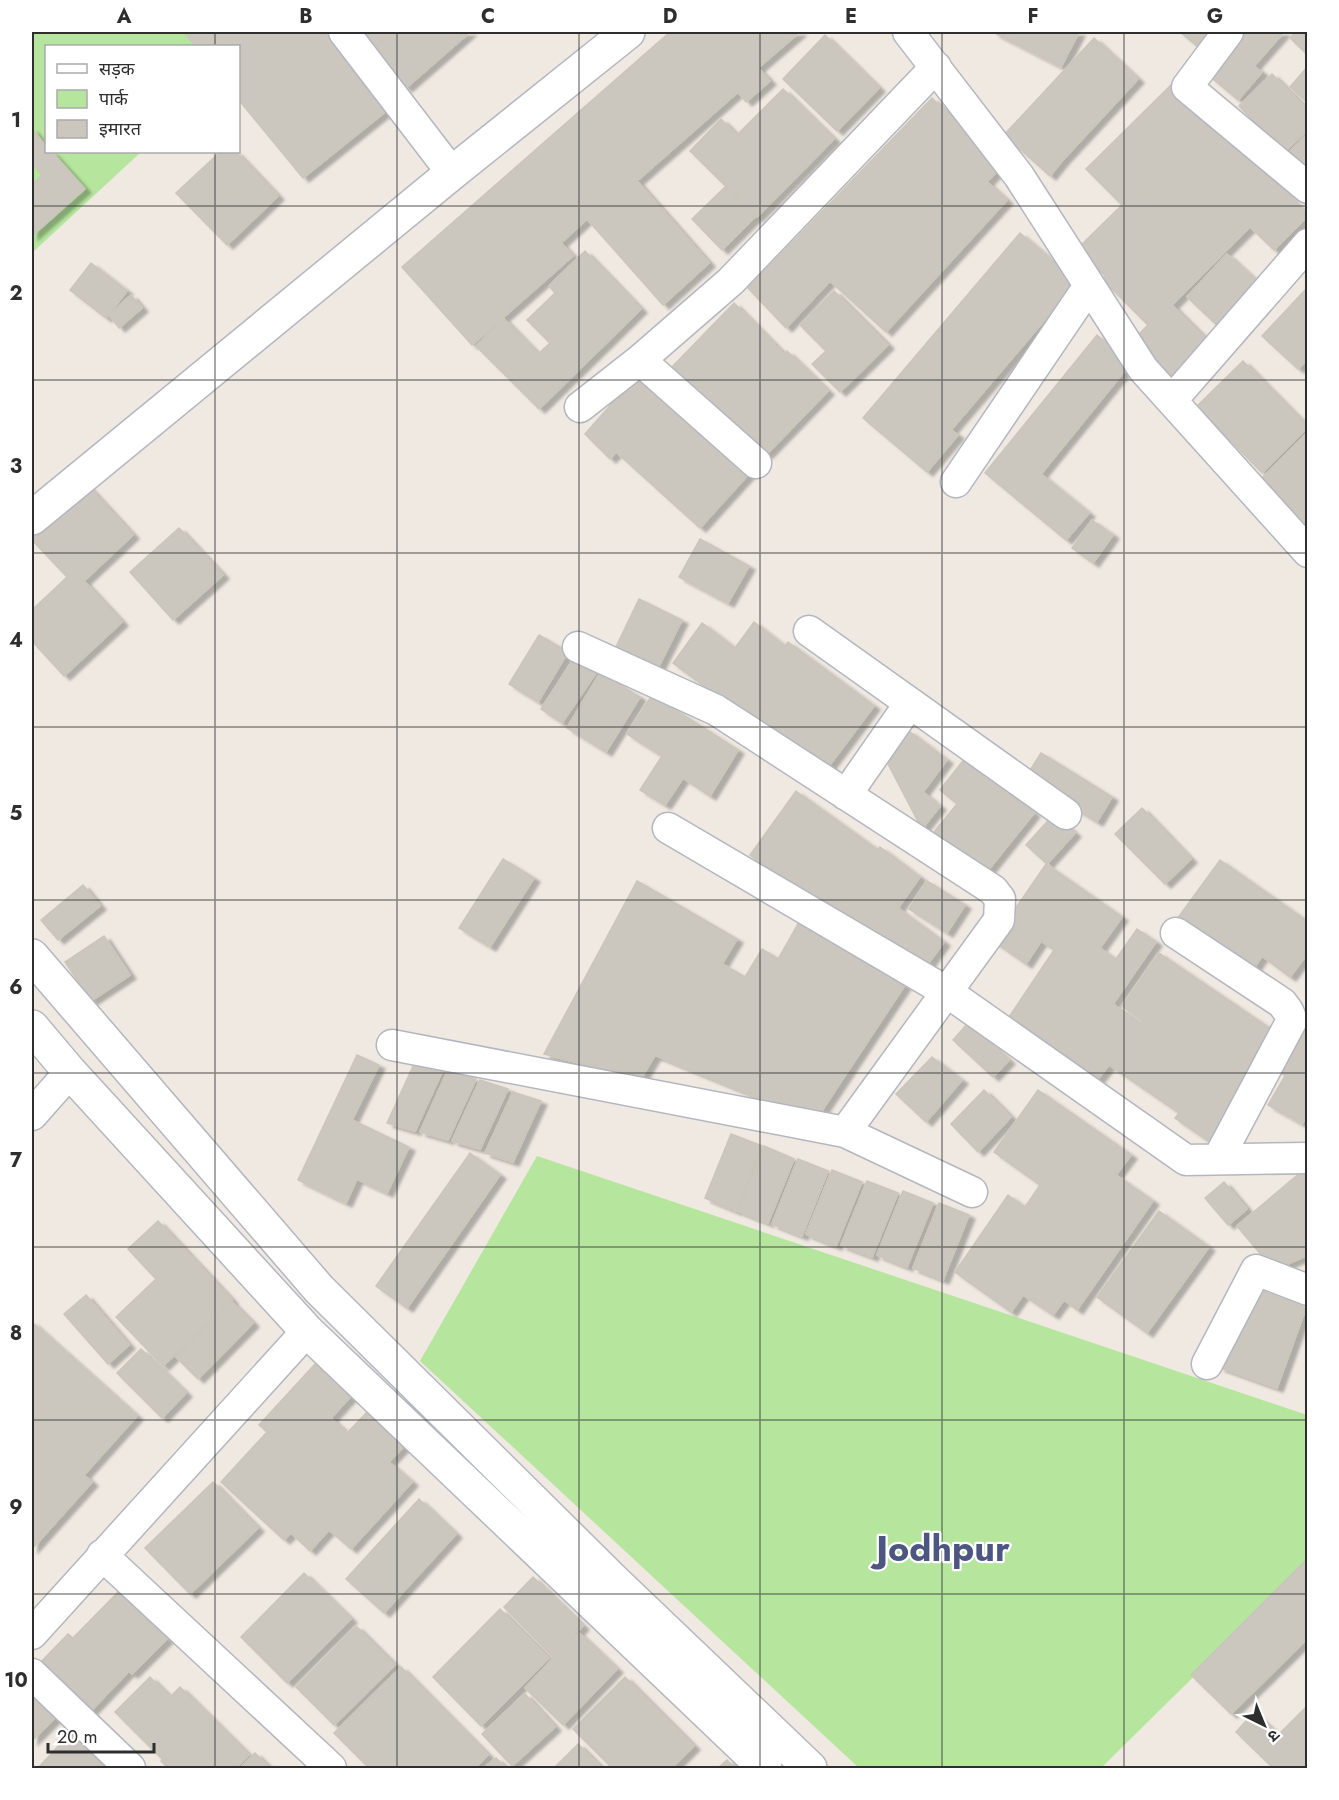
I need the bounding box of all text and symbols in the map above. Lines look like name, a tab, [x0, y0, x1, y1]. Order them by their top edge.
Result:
text: A	[116, 2, 132, 31]
text: B	[299, 2, 313, 31]
text: C	[481, 2, 495, 31]
text: D	[663, 2, 677, 31]
text: E	[845, 2, 857, 31]
text: F	[1027, 2, 1039, 31]
text: G	[1207, 2, 1223, 31]
legend	[45, 45, 240, 153]
text: सड़क	[99, 56, 136, 82]
text: पार्क	[99, 86, 129, 112]
text: 1	[11, 106, 21, 135]
text: इमारत	[99, 116, 142, 142]
text: 2	[9, 279, 23, 308]
text: 3	[10, 452, 22, 481]
text: 4	[9, 626, 23, 655]
text: 5	[10, 799, 23, 828]
text: 6	[9, 973, 23, 1002]
text: 7	[10, 1146, 23, 1175]
text: 8	[10, 1319, 22, 1348]
text: 9	[9, 1493, 23, 1522]
district label: Jodhpur	[870, 1522, 1010, 1574]
text: 10	[4, 1666, 28, 1695]
north arrow	[1234, 1695, 1294, 1755]
scale bar	[48, 1716, 154, 1754]
text: 20 m	[57, 1724, 97, 1750]
text: उ	[1262, 1724, 1285, 1748]

